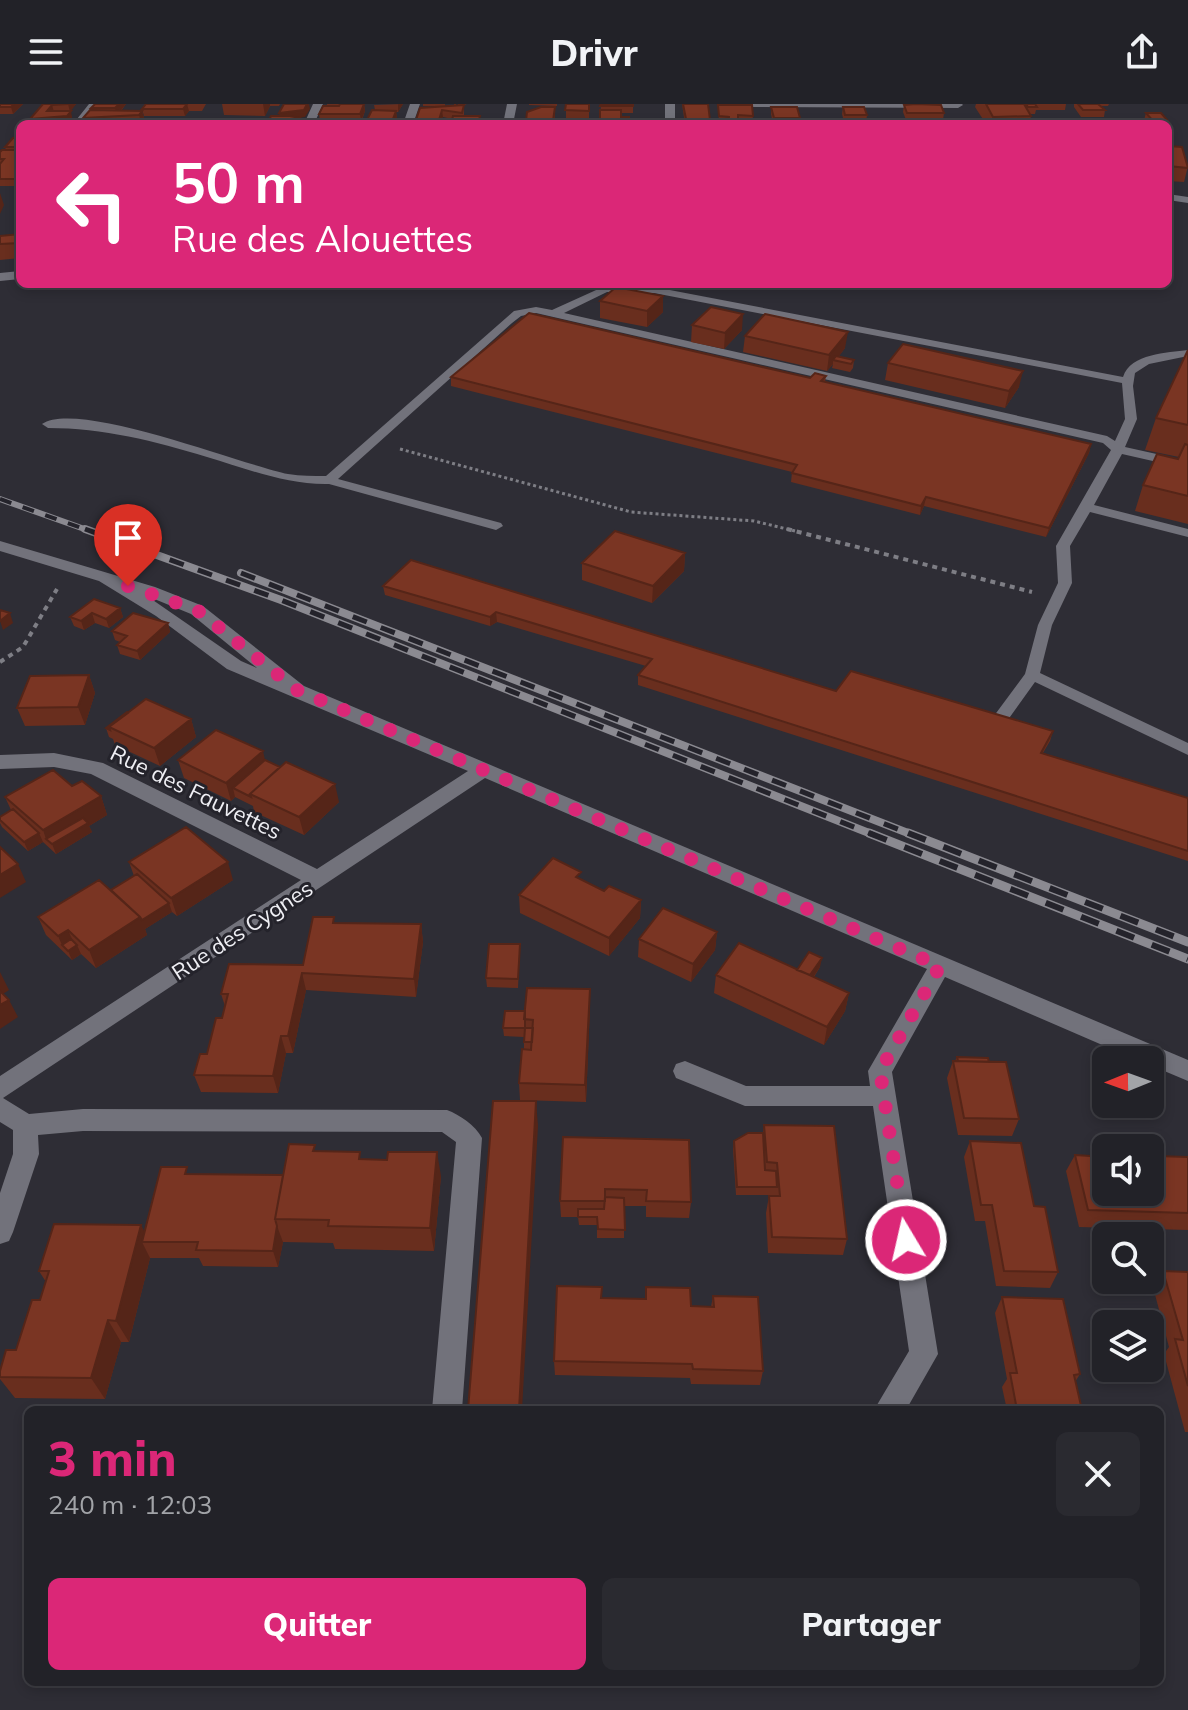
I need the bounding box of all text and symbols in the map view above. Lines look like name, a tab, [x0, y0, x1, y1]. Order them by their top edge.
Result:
icon: menu	[24, 30, 68, 74]
text: Drivr	[550, 30, 638, 75]
icon: share	[1120, 30, 1164, 74]
text: 50 m	[172, 147, 305, 217]
icon: left	[40, 152, 144, 256]
text: Rue des Alouettes	[172, 216, 473, 261]
pin	[94, 504, 162, 586]
icon: arrive	[106, 516, 150, 560]
street label: Rue des Fauvettes	[106, 739, 286, 845]
street label: Rue des Cygnes	[166, 874, 318, 986]
north arrow	[1092, 1046, 1164, 1118]
map controls	[1092, 1046, 1164, 1382]
button: sound	[1092, 1134, 1164, 1206]
position arrow	[864, 1198, 948, 1282]
button: search	[1092, 1222, 1164, 1294]
button: layers	[1092, 1310, 1164, 1382]
text: 3 min	[48, 1428, 177, 1488]
button: close	[1056, 1432, 1140, 1516]
text: 240 m · 12:03	[48, 1488, 212, 1521]
button: Quitter	[48, 1578, 586, 1670]
button: Partager	[602, 1578, 1140, 1670]

